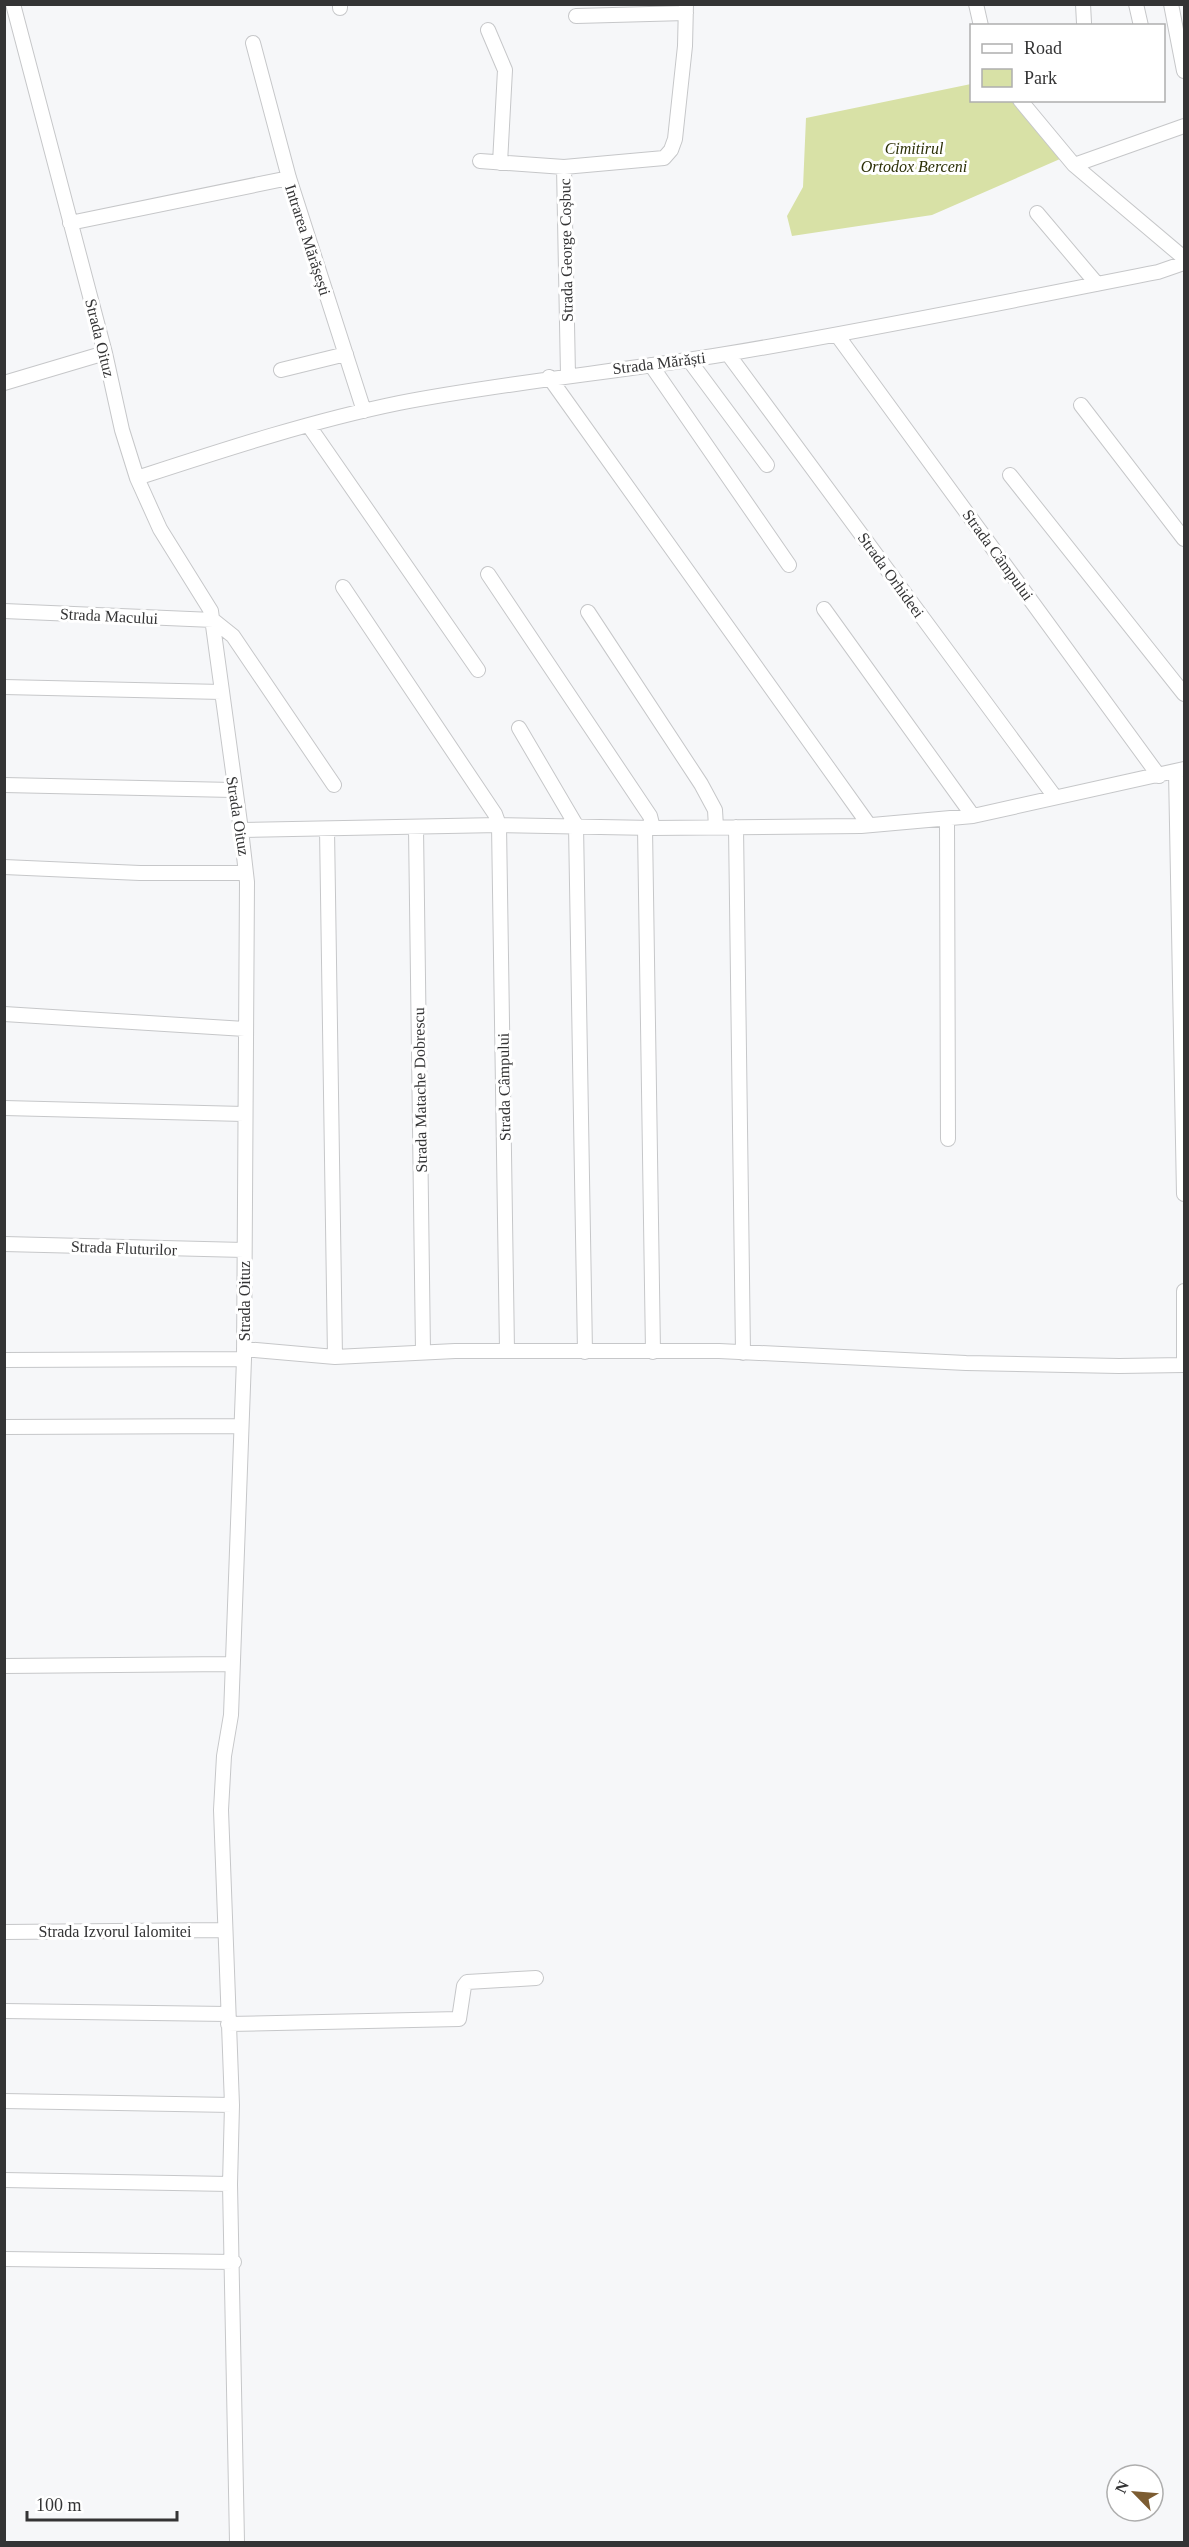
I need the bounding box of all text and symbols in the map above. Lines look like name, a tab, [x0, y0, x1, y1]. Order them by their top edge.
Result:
legend	[970, 24, 1165, 102]
text: Road	[1024, 38, 1062, 58]
text: Park	[1024, 68, 1057, 88]
park label: Cimitirul Ortodox Berceni	[861, 140, 967, 175]
street label: Strada George Coșbuc	[556, 178, 577, 322]
street label: Intrarea Mărășești	[281, 182, 334, 299]
street label: Strada Oituz	[82, 297, 118, 379]
street label: Strada Mărăști	[611, 349, 707, 378]
street label: Strada Câmpului	[959, 506, 1037, 605]
street label: Strada Orhideei	[854, 529, 928, 621]
street label: Strada Macului	[60, 605, 159, 627]
street label: Strada Oituz	[223, 775, 253, 857]
street label: Strada Matache Dobrescu	[410, 1007, 430, 1173]
street label: Strada Câmpului	[495, 1032, 514, 1141]
street label: Strada Fluturilor	[71, 1238, 178, 1258]
street label: Strada Oituz	[236, 1261, 253, 1341]
street label: Strada Izvorul Ialomitei	[39, 1923, 192, 1940]
north arrow	[1105, 2463, 1165, 2523]
text: N	[1112, 2478, 1132, 2496]
scale bar	[27, 2484, 177, 2522]
text: 100 m	[36, 2495, 82, 2515]

